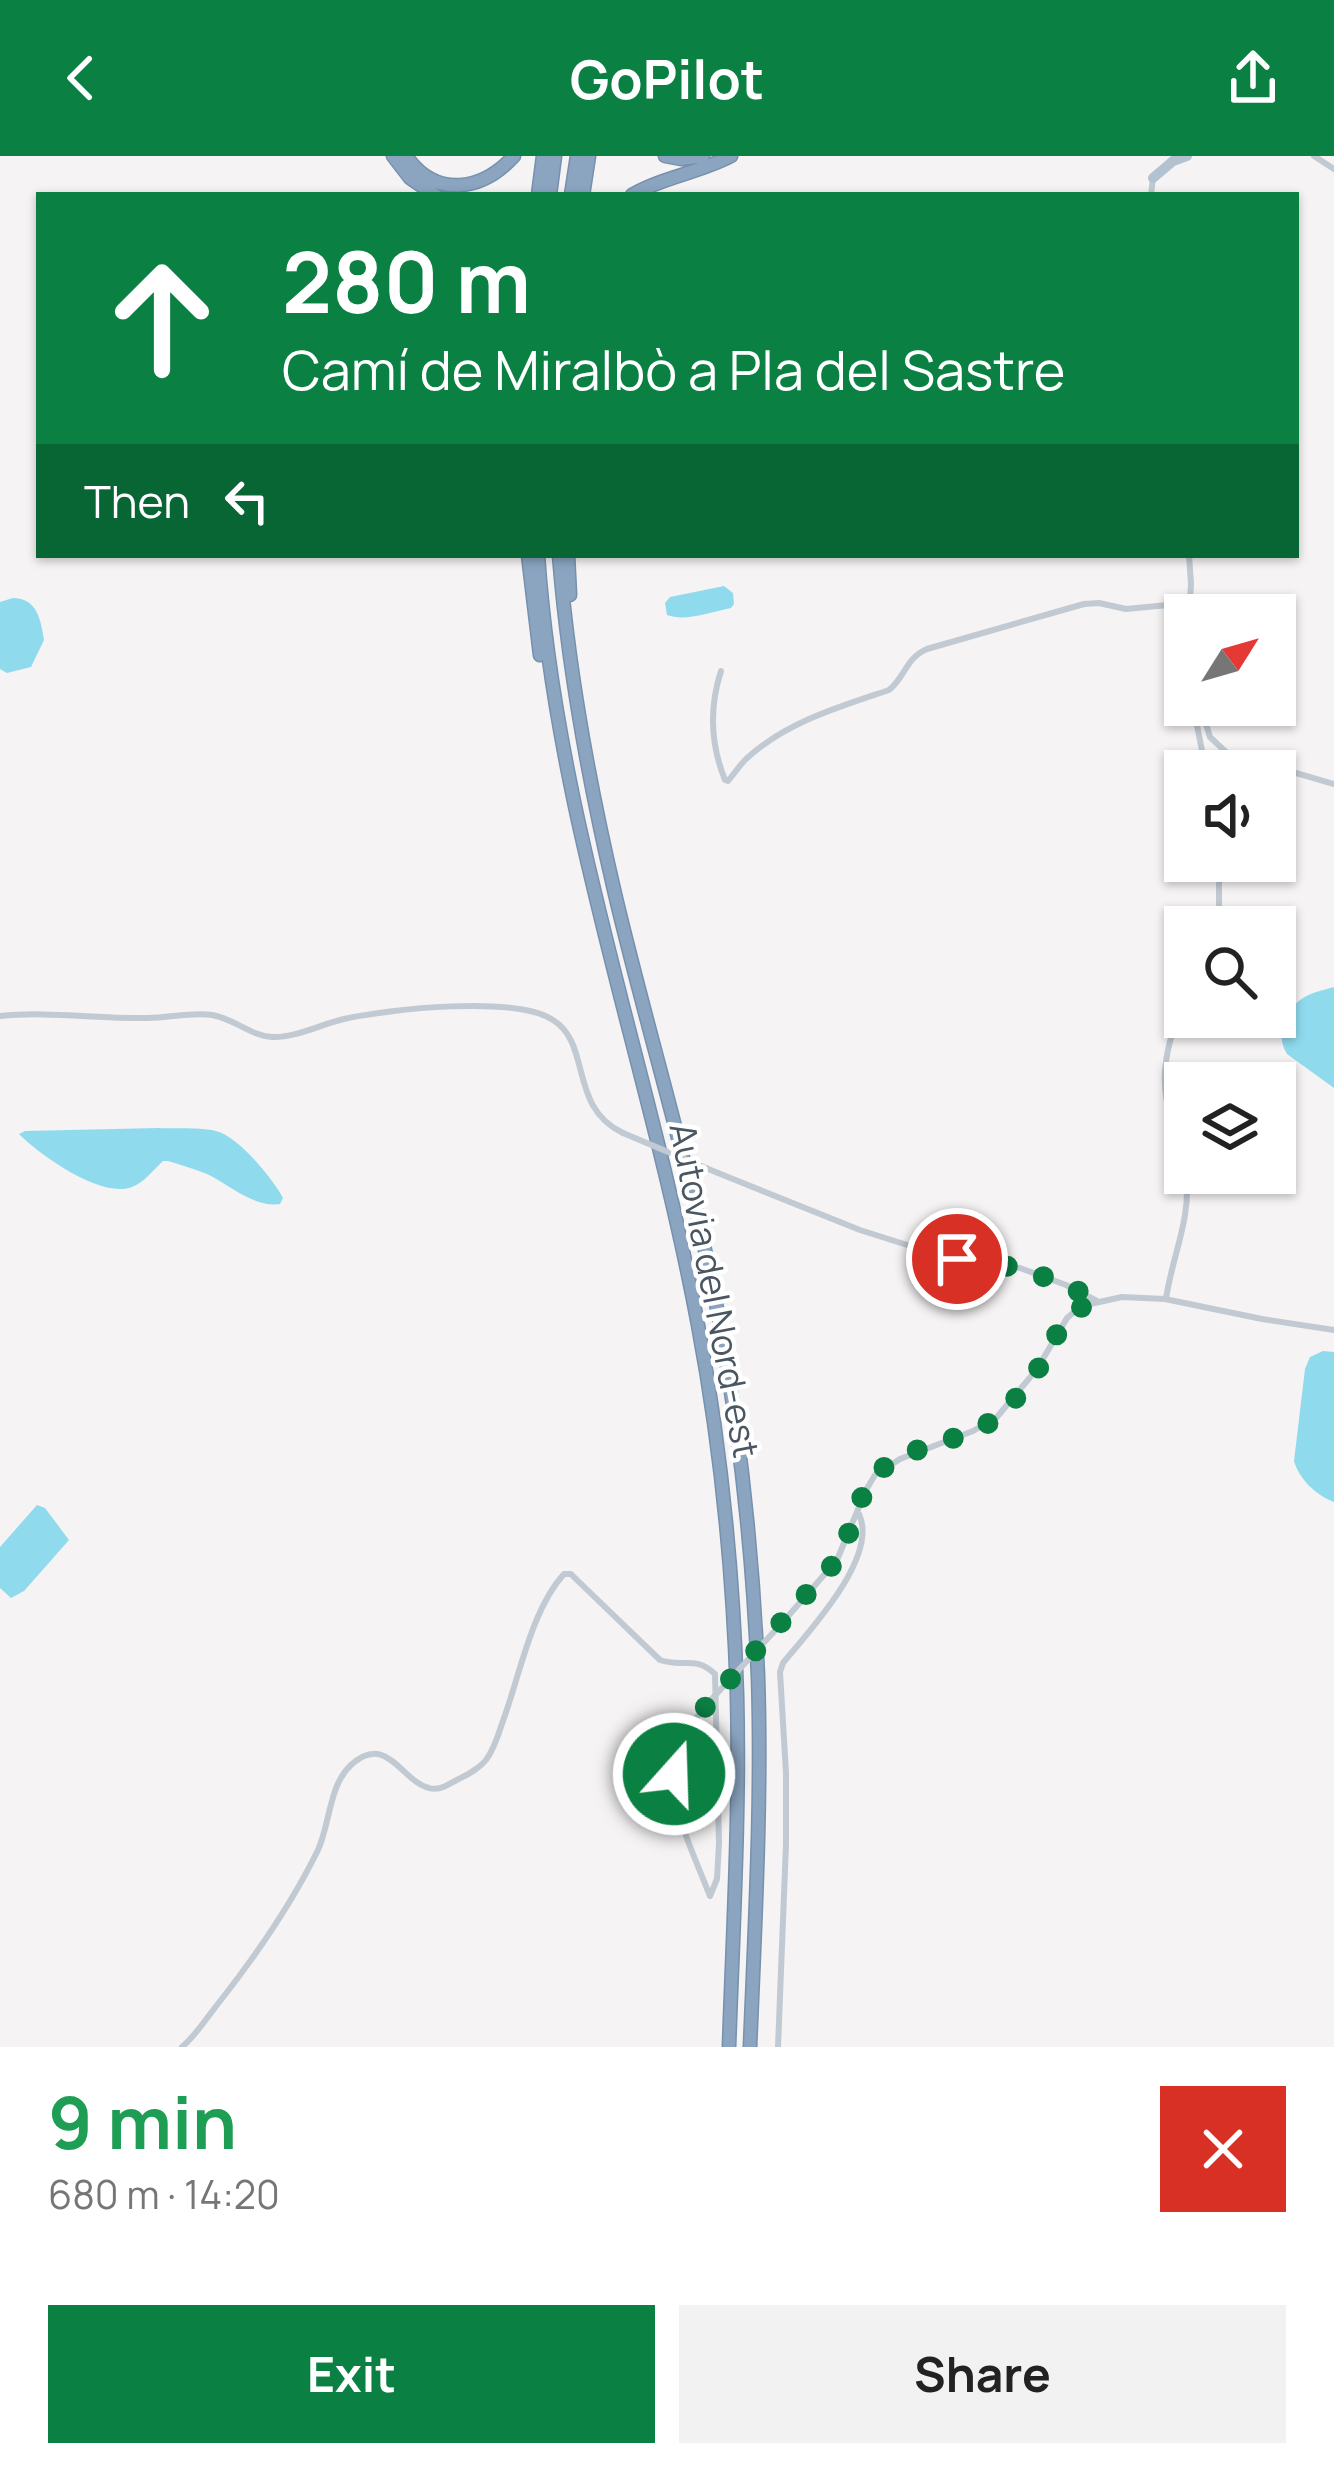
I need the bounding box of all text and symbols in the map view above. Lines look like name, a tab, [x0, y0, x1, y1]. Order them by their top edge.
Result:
text: GoPilot	[570, 41, 764, 115]
icon: back	[48, 45, 114, 111]
icon: share	[1220, 45, 1286, 111]
text: 280 m	[282, 223, 531, 338]
icon: ahead	[84, 240, 240, 396]
text: Camí de Miralbò a Pla del Sastre	[282, 332, 1065, 406]
icon: left	[214, 468, 280, 534]
text: Then	[84, 470, 190, 532]
north arrow	[1164, 594, 1296, 726]
map controls	[1164, 594, 1296, 1194]
button: sound	[1164, 750, 1296, 882]
button: search	[1164, 906, 1296, 1038]
button: layers	[1164, 1062, 1296, 1194]
street label: Autovia del Nord-est	[659, 1119, 771, 1461]
pin	[906, 1208, 1008, 1310]
icon: arrive	[924, 1226, 990, 1292]
position arrow	[611, 1711, 737, 1837]
text: 9 min	[48, 2072, 237, 2171]
button: close	[1160, 2086, 1286, 2212]
text: 680 m · 14:20	[48, 2167, 280, 2221]
button: Exit	[48, 2305, 655, 2443]
button: Share	[679, 2305, 1286, 2443]

